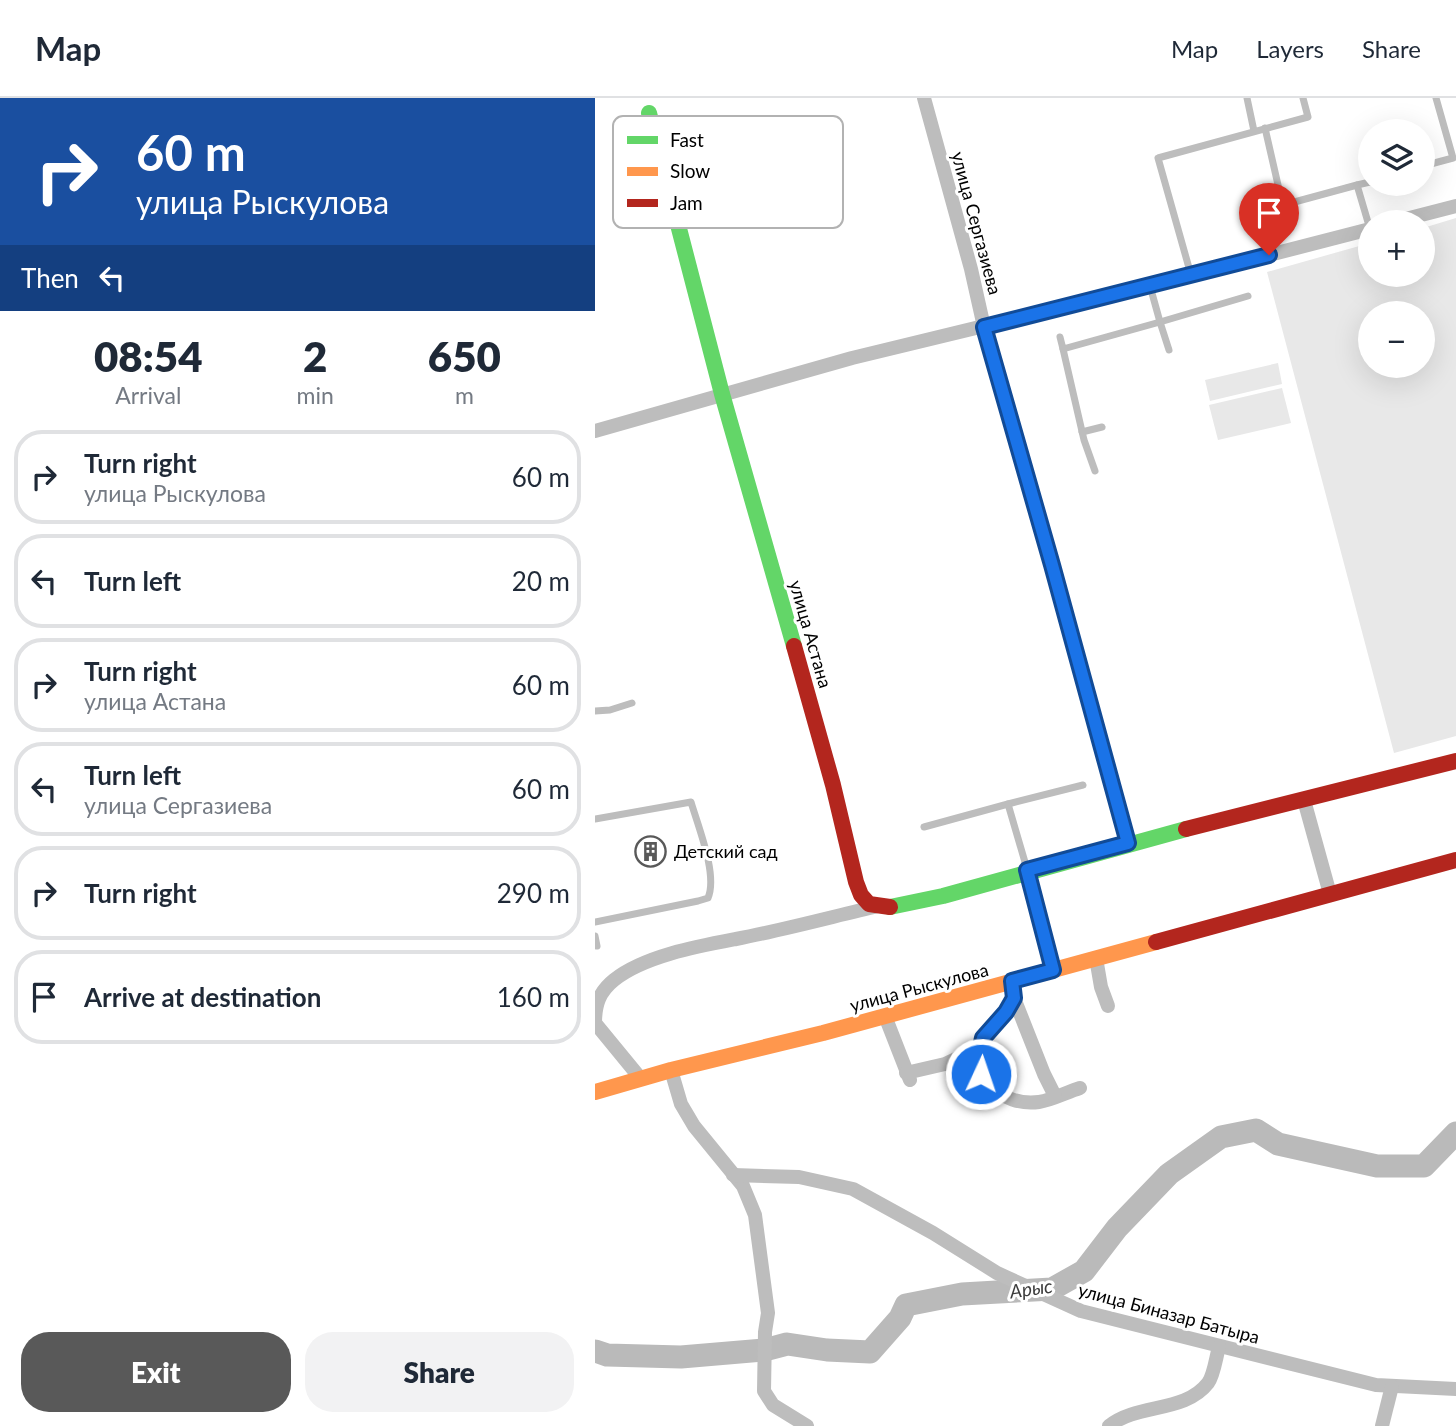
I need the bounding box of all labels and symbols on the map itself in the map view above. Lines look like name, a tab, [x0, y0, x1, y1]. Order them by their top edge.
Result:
legend	[613, 116, 843, 228]
text: Fast	[670, 128, 704, 151]
street label: улица Сергазиева	[947, 149, 1007, 297]
text: Slow	[670, 159, 710, 182]
pin	[1239, 183, 1299, 255]
text: Jam	[670, 191, 703, 214]
street label: улица Астана	[785, 577, 837, 691]
building icon: Детский сад	[634, 834, 668, 868]
place label: Детский сад	[674, 840, 778, 862]
street label: улица Рыскулова	[847, 958, 991, 1016]
position arrow	[944, 1037, 1018, 1111]
water label: Арыс	[1007, 1274, 1054, 1303]
street label: улица Биназар Батыра	[1076, 1278, 1262, 1348]

